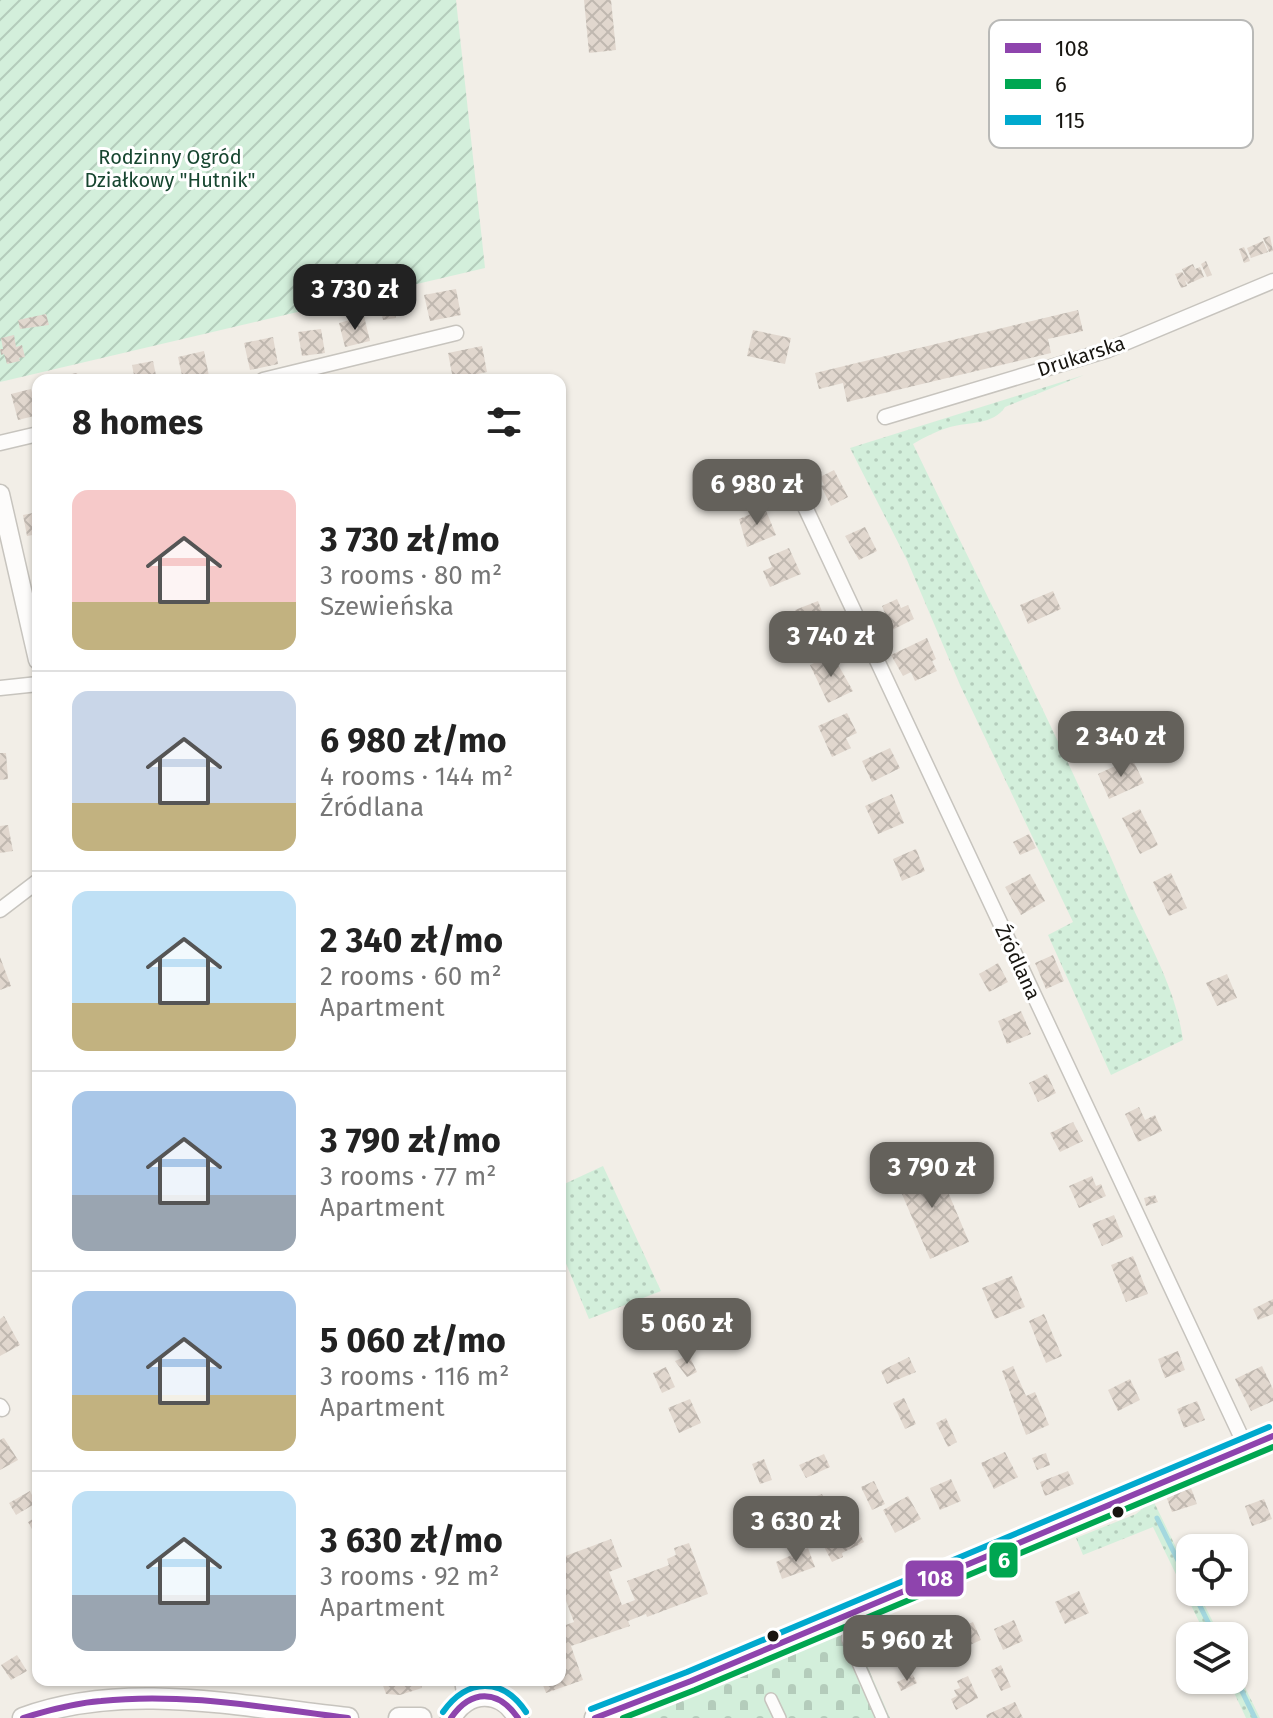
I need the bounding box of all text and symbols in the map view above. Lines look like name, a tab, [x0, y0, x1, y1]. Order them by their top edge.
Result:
legend	[989, 20, 1253, 148]
text: 108	[1055, 35, 1089, 62]
text: 6	[1055, 71, 1067, 98]
text: 115	[1055, 107, 1085, 134]
park label: Rodzinny Ogród Działkowy "Hutnik"	[84, 145, 256, 192]
pin: 3 730 zł	[272, 264, 438, 332]
text: 3 730 zł	[311, 274, 399, 305]
street label: Drukarska	[1034, 331, 1128, 381]
icon: filters	[482, 400, 526, 444]
text: 8 homes	[72, 402, 203, 443]
pin: 6 980 zł	[674, 459, 840, 527]
text: 6 980 zł	[711, 469, 803, 500]
text: 3 730 zł/mo	[320, 519, 500, 560]
icon: home	[136, 522, 232, 618]
text: 3 rooms · 80 m²	[320, 560, 502, 591]
text: Szewieńska	[320, 591, 454, 622]
pin: 3 740 zł	[748, 611, 914, 679]
text: 3 740 zł	[787, 621, 875, 652]
pin: 2 340 zł	[1038, 711, 1204, 779]
text: 6 980 zł/mo	[320, 720, 507, 761]
text: 2 340 zł	[1076, 721, 1166, 752]
icon: home	[136, 723, 232, 819]
text: 4 rooms · 144 m²	[320, 761, 513, 792]
text: Źródlana	[320, 792, 424, 823]
text: 2 340 zł/mo	[320, 920, 503, 961]
street label: Źródlana	[990, 921, 1046, 1003]
icon: home	[136, 923, 232, 1019]
text: 2 rooms · 60 m²	[320, 961, 502, 992]
text: Apartment	[320, 992, 445, 1023]
text: 3 790 zł/mo	[320, 1120, 501, 1161]
icon: home	[136, 1123, 232, 1219]
pin: 3 790 zł	[849, 1142, 1015, 1210]
text: 3 790 zł	[888, 1152, 976, 1183]
text: 3 rooms · 77 m²	[320, 1161, 496, 1192]
text: Apartment	[320, 1192, 445, 1223]
pin: 5 060 zł	[604, 1298, 770, 1366]
text: 5 060 zł	[641, 1308, 733, 1339]
text: 5 060 zł/mo	[320, 1320, 506, 1361]
icon: home	[136, 1323, 232, 1419]
text: 3 rooms · 116 m²	[320, 1361, 509, 1392]
text: Apartment	[320, 1392, 445, 1423]
pin: 3 630 zł	[713, 1496, 879, 1564]
unlabelled marker	[1110, 1504, 1126, 1520]
text: 3 630 zł	[751, 1506, 841, 1537]
text: 3 630 zł/mo	[320, 1520, 503, 1561]
icon: home	[136, 1523, 232, 1619]
map controls	[1176, 1534, 1248, 1694]
button: locate	[1176, 1534, 1248, 1606]
line badge: 6	[988, 1541, 1019, 1579]
text: 6	[998, 1547, 1010, 1574]
line badge: 108	[904, 1559, 965, 1598]
text: 3 rooms · 92 m²	[320, 1561, 499, 1592]
text: 108	[917, 1565, 953, 1592]
text: Apartment	[320, 1592, 445, 1623]
pin: 5 960 zł	[824, 1615, 990, 1683]
button: layers	[1176, 1622, 1248, 1694]
text: 5 960 zł	[861, 1625, 953, 1656]
unlabelled marker	[765, 1628, 781, 1644]

